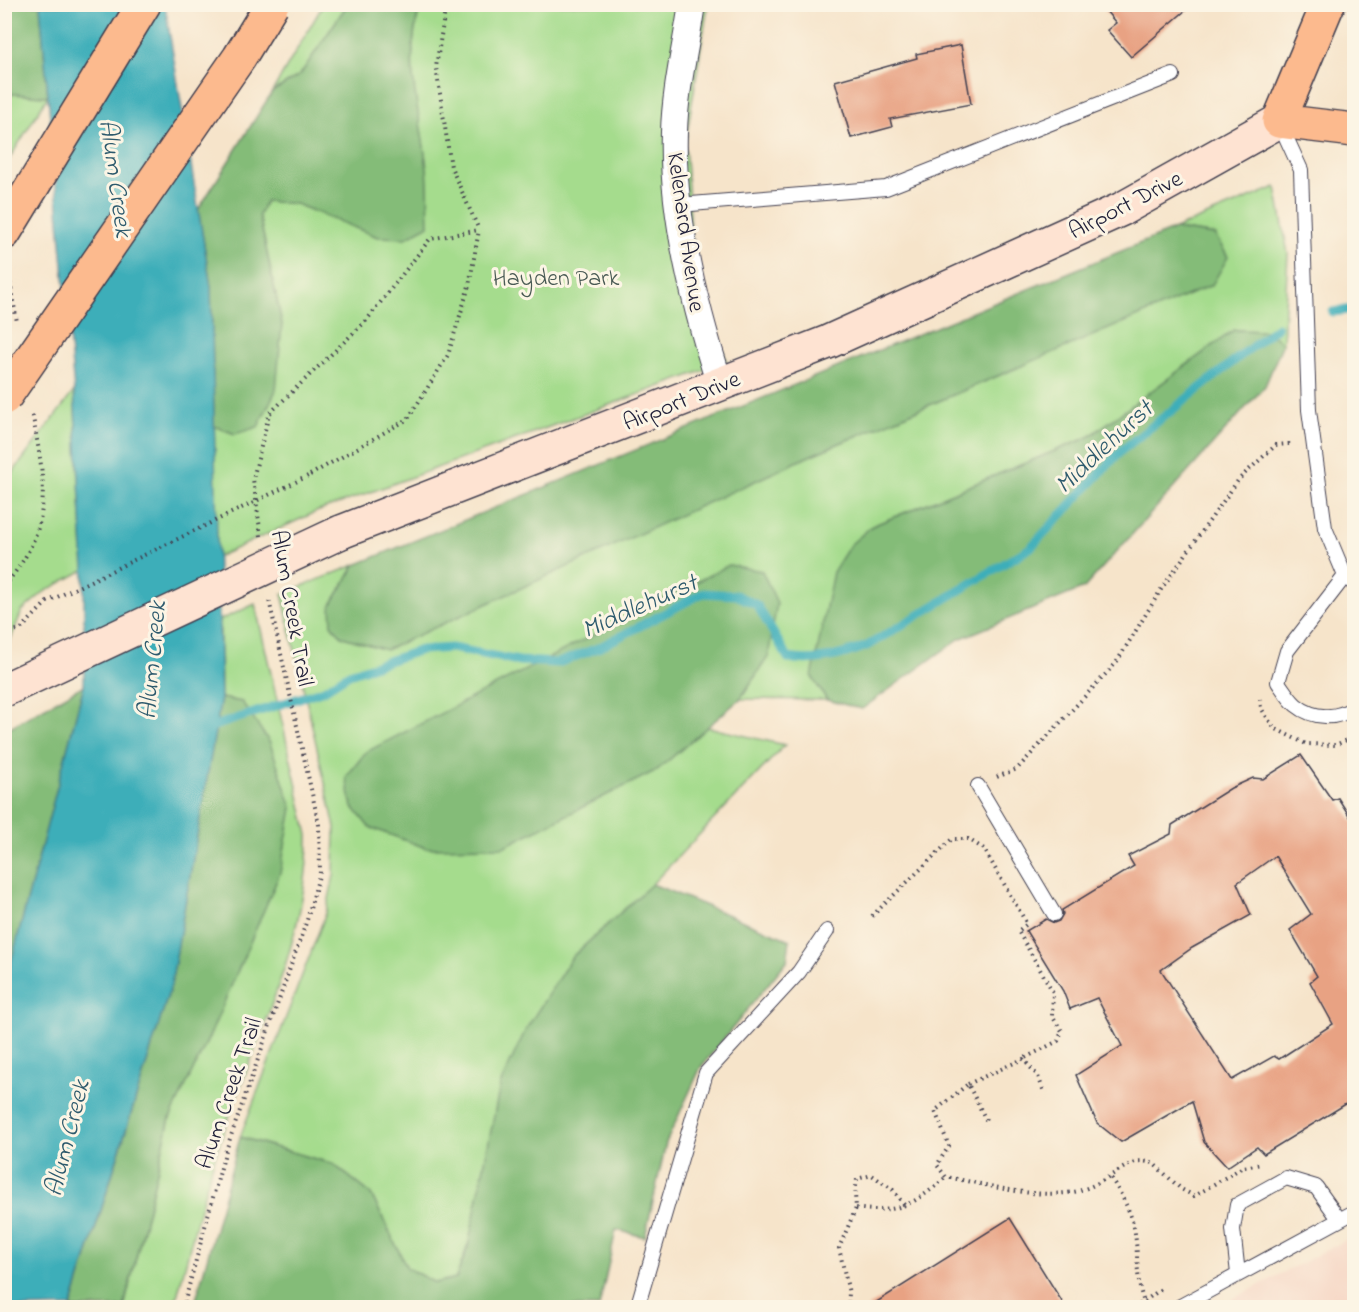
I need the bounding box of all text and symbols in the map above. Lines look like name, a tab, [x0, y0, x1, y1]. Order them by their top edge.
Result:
water label: Alum Creek	[87, 117, 141, 242]
street label: Kelenard Avenue	[656, 150, 713, 315]
street label: Airport Drive	[1063, 162, 1189, 250]
park label: Hayden Park	[493, 262, 620, 298]
street label: Airport Drive	[618, 363, 746, 442]
water label: Middlehurst	[1047, 391, 1165, 504]
street label: Alum Creek Trail	[260, 527, 322, 689]
water label: Middlehurst	[576, 564, 706, 650]
water label: Alum Creek	[130, 598, 178, 721]
street label: Alum Creek Trail	[188, 1013, 273, 1174]
water label: Alum Creek	[36, 1075, 102, 1201]

